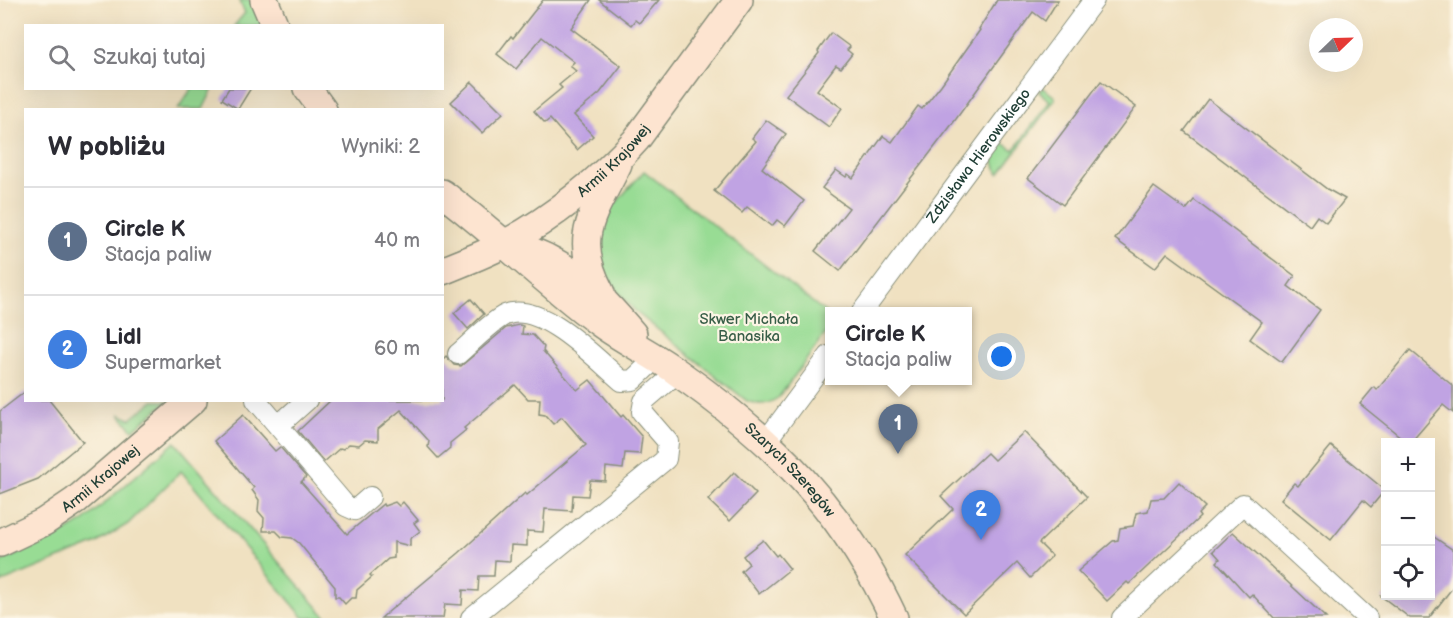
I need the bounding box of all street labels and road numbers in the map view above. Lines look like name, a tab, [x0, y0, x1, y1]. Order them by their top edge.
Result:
street label: Zdzisława Hierowskiego	[922, 85, 1035, 228]
street label: Armii Krajowej	[573, 121, 654, 202]
street label: Szarych Szeregów	[741, 419, 839, 521]
street label: Armii Krajowej	[58, 441, 144, 517]

